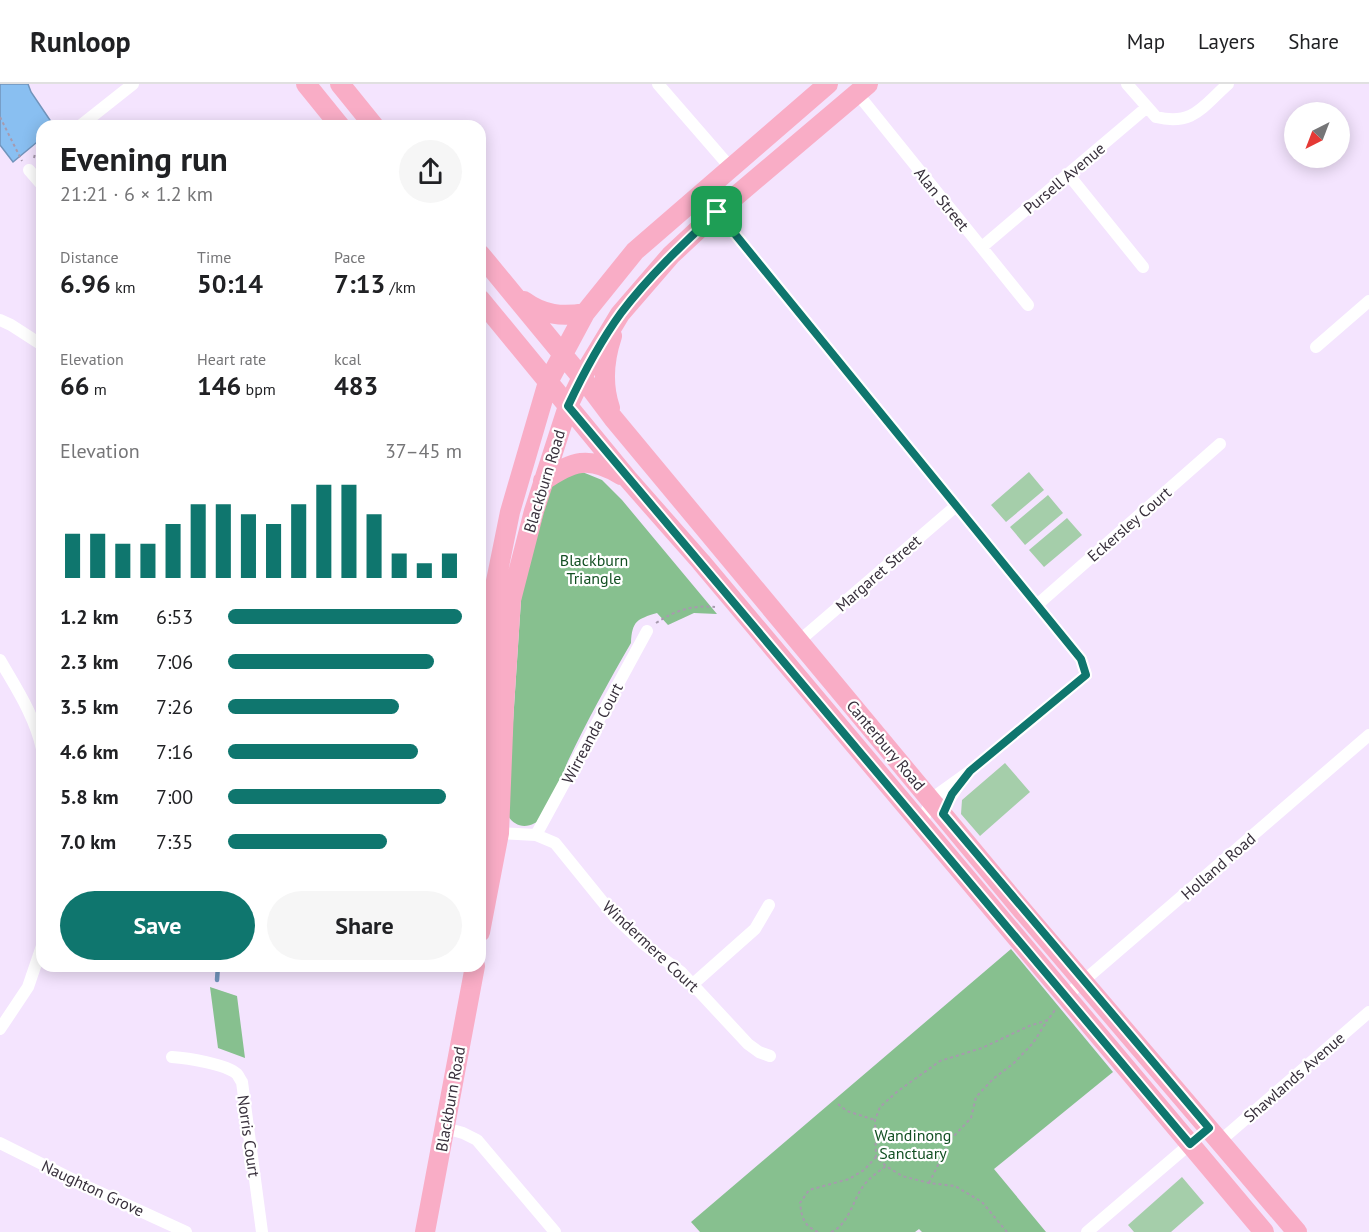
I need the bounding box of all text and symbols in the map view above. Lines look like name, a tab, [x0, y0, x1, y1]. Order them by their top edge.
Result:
text: Runloop	[30, 23, 131, 60]
text: Map	[1127, 28, 1165, 55]
text: Layers	[1198, 28, 1255, 55]
text: Share	[1288, 28, 1339, 55]
north arrow	[1284, 102, 1350, 168]
map controls	[1284, 102, 1350, 168]
text: Evening run	[60, 137, 228, 180]
street label: Pursell Avenue	[1019, 138, 1109, 218]
button: share	[399, 140, 462, 203]
street label: Alan Street	[910, 163, 974, 235]
text: 21:21 · 6 × 1.2 km	[60, 181, 213, 207]
pin	[691, 186, 742, 237]
icon: arrive	[700, 195, 733, 228]
text: Distance	[60, 247, 119, 267]
text: Time	[197, 247, 231, 267]
text: Pace	[334, 247, 365, 267]
text: 6.96	[60, 267, 111, 300]
text: 50:14	[197, 267, 263, 300]
text: 7:13	[334, 267, 385, 300]
text: km	[111, 277, 136, 297]
text: /km	[385, 277, 416, 297]
text: Elevation	[60, 349, 124, 369]
text: Heart rate	[197, 349, 266, 369]
text: kcal	[334, 349, 361, 369]
text: 66	[60, 369, 89, 402]
text: 146	[197, 369, 241, 402]
text: 483	[334, 369, 378, 402]
text: m	[89, 379, 107, 399]
text: bpm	[241, 379, 276, 399]
street label: Blackburn Road	[519, 427, 569, 535]
text: Elevation	[60, 438, 140, 464]
text: 37–45 m	[385, 438, 462, 464]
street label: Eckersley Court	[1083, 482, 1175, 566]
street label: Margaret Street	[831, 530, 925, 616]
park label: Blackburn Triangle	[560, 550, 628, 588]
text: 1.2 km	[60, 604, 119, 630]
text: 6:53	[156, 604, 193, 630]
text: 2.3 km	[60, 649, 119, 675]
text: 7:06	[156, 649, 193, 675]
street label: Wirreanda Court	[557, 679, 627, 787]
text: 3.5 km	[60, 694, 119, 720]
text: 7:26	[156, 694, 193, 720]
street label: Canterbury Road	[842, 696, 930, 794]
text: 4.6 km	[60, 739, 119, 765]
text: 7:16	[156, 739, 193, 765]
text: 5.8 km	[60, 784, 119, 810]
text: 7:00	[156, 784, 193, 810]
street label: Holland Road	[1177, 828, 1259, 904]
text: 7.0 km	[60, 829, 116, 855]
text: 7:35	[156, 829, 193, 855]
button: Save	[60, 891, 255, 960]
button: Share	[267, 891, 462, 960]
street label: Windermere Court	[599, 896, 704, 996]
street label: Shawlands Avenue	[1239, 1028, 1349, 1126]
street label: Blackburn Road	[431, 1045, 469, 1153]
street label: Norris Court	[233, 1094, 265, 1179]
park label: Wandinong Sanctuary	[875, 1125, 951, 1163]
street label: Naughton Grove	[39, 1156, 147, 1220]

